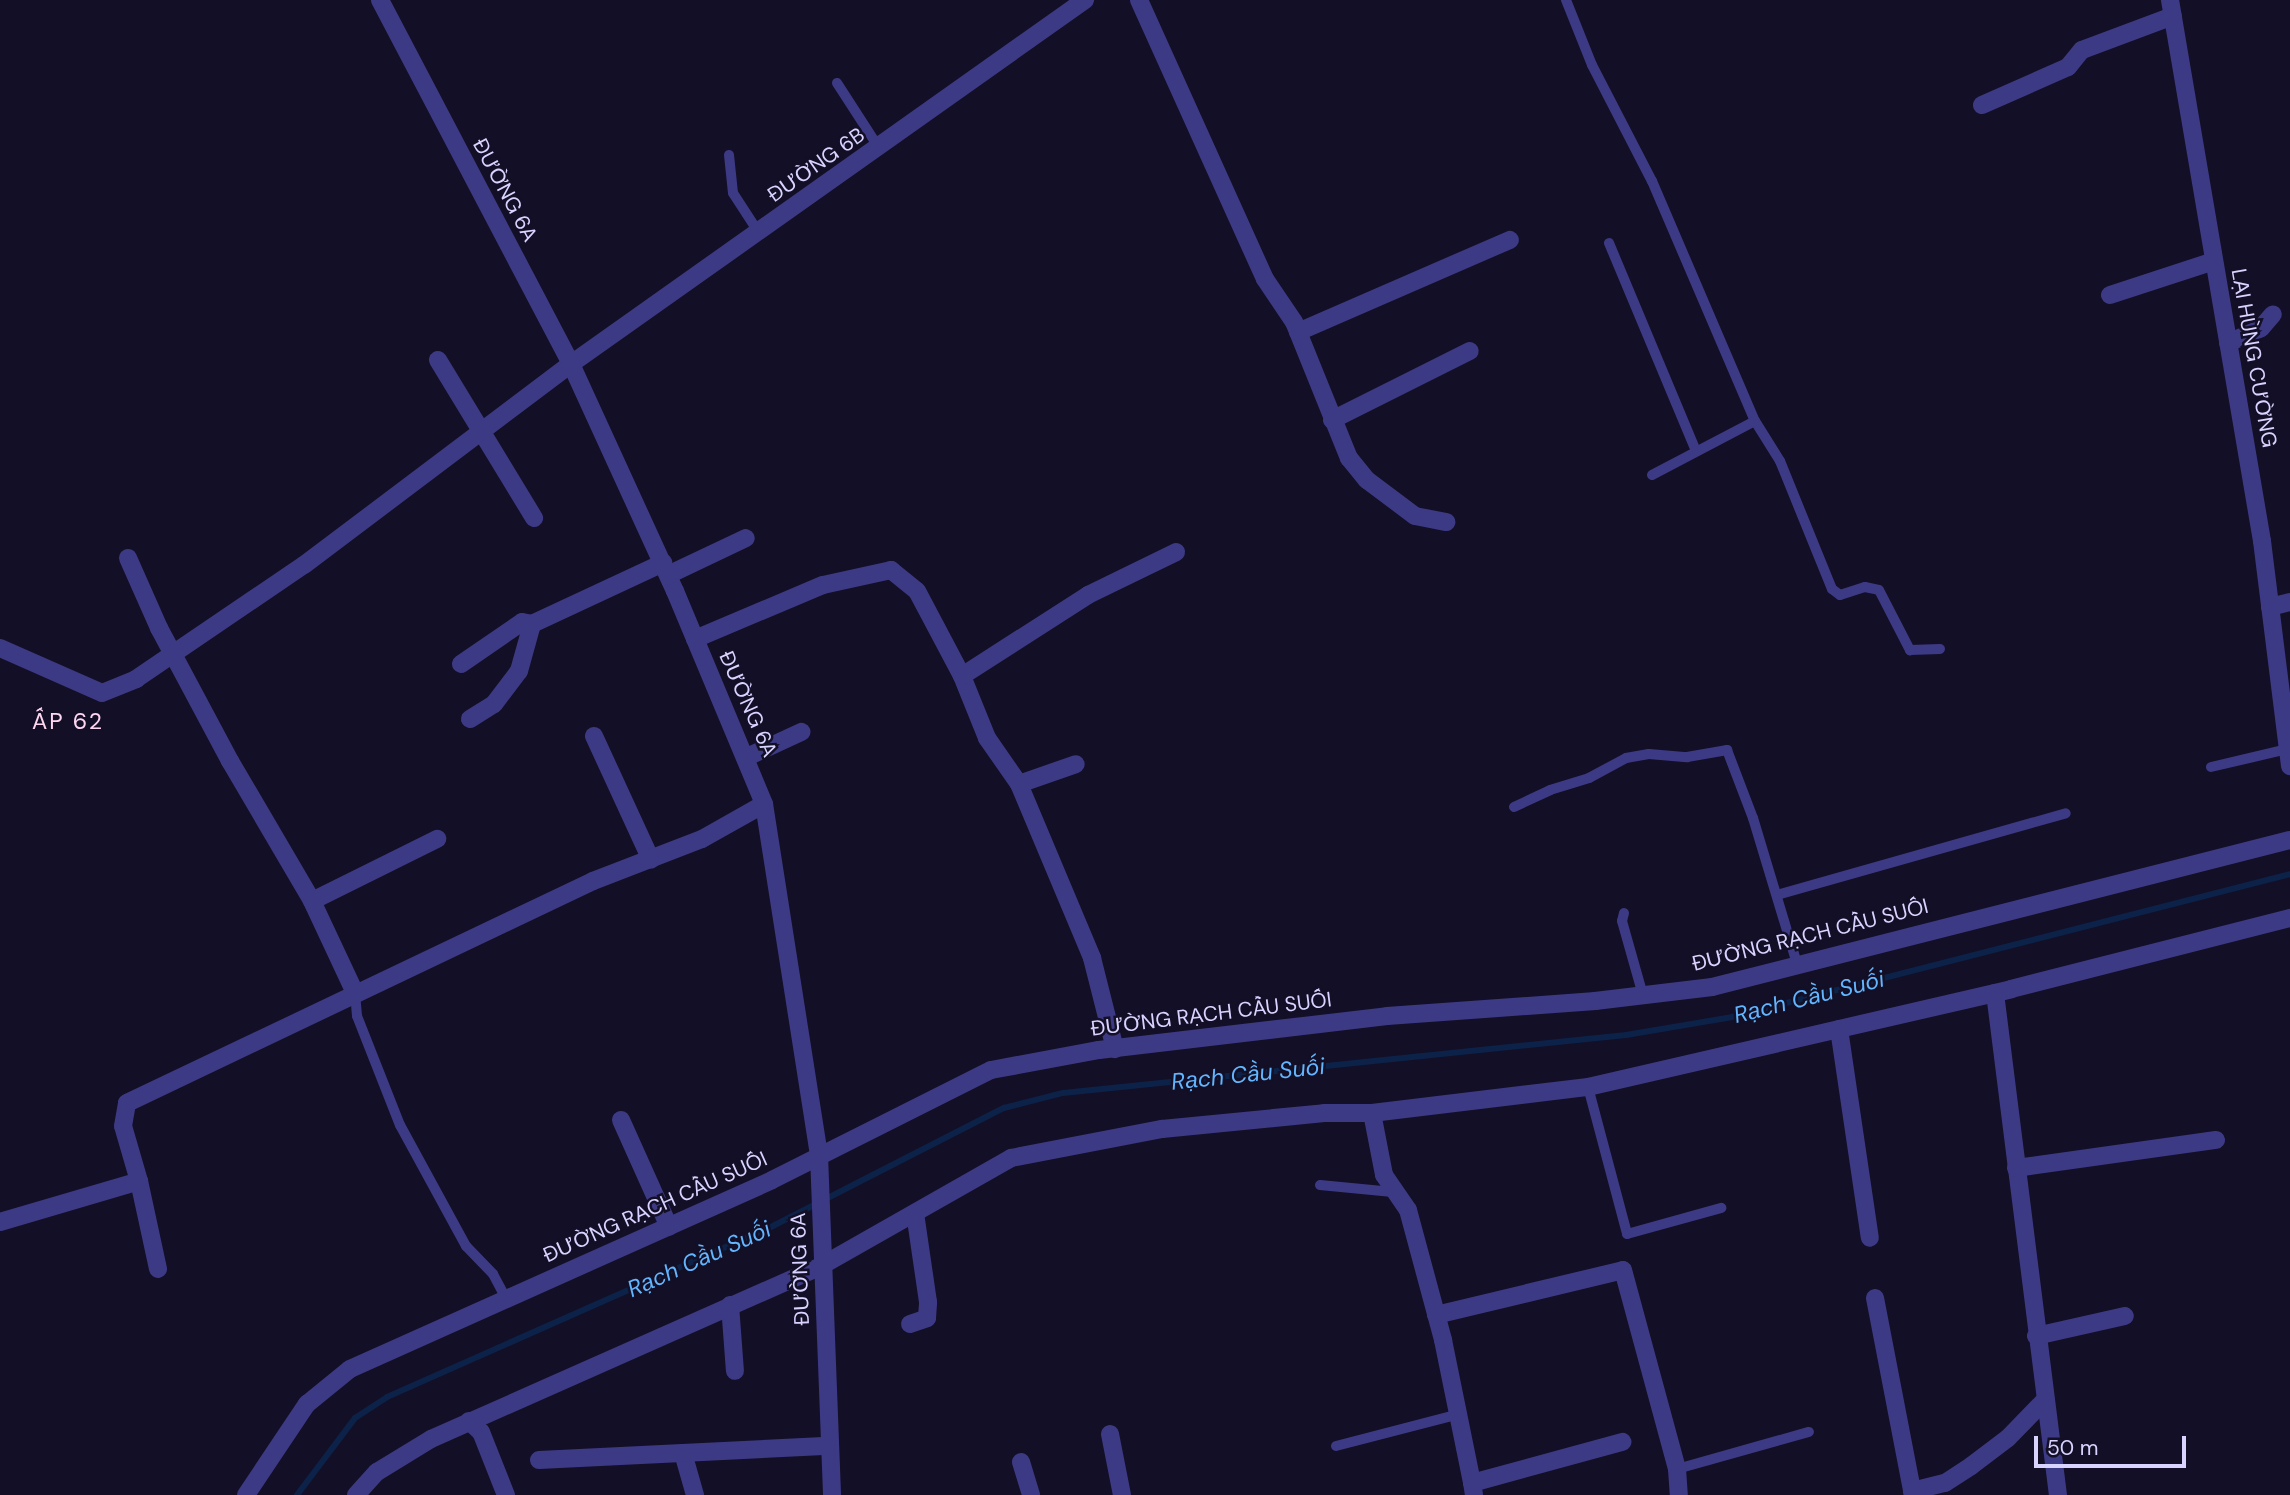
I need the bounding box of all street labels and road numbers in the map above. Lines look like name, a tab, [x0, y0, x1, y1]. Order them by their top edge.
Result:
street label: ĐƯỜNG 6B	[763, 122, 869, 208]
street label: ĐƯỜNG 6A	[467, 134, 543, 246]
street label: LẠI HÙNG CƯỜNG	[2226, 267, 2282, 449]
street label: ĐƯỜNG 6A	[713, 647, 783, 761]
street label: ĐƯỜNG RẠCH CẦU SUỐI	[1689, 893, 1931, 977]
street label: ĐƯỜNG RẠCH CẦU SUỐI	[1089, 987, 1333, 1041]
street label: ĐƯỜNG RẠCH CẦU SUỐI	[539, 1146, 771, 1268]
street label: ĐƯỜNG 6A	[785, 1212, 815, 1326]

